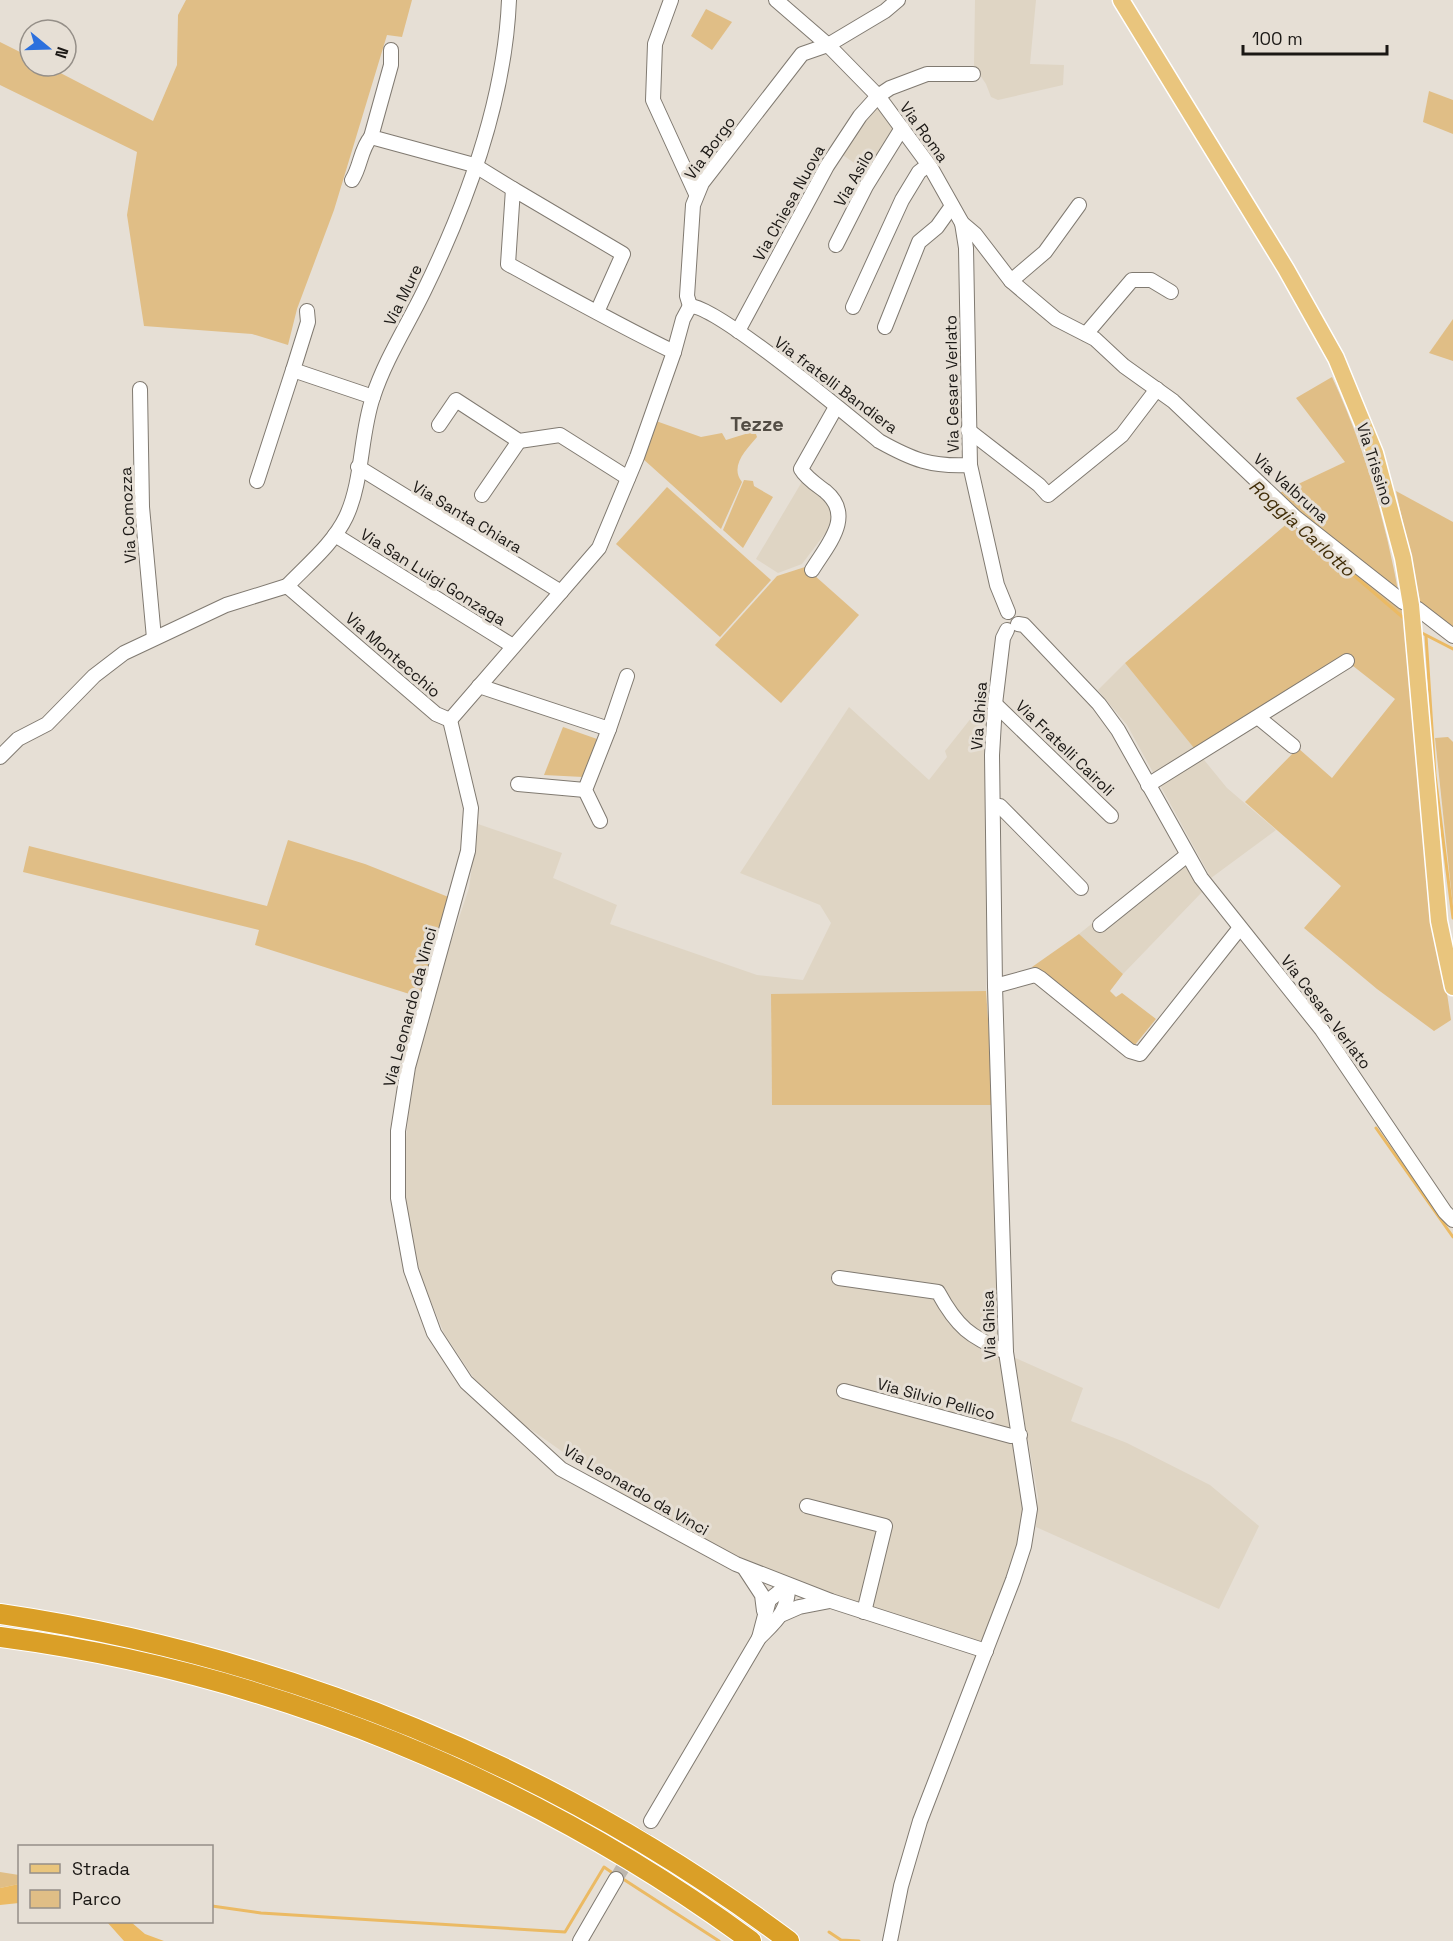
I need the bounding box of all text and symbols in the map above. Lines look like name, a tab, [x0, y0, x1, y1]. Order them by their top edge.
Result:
north arrow	[18, 18, 78, 78]
scale bar	[1243, 18, 1387, 56]
text: 100 m	[1252, 27, 1303, 50]
text: N	[50, 44, 73, 61]
street label: Via Roma	[895, 97, 953, 167]
street label: Via Borgo	[680, 112, 740, 184]
street label: Via Chiesa Nuova	[748, 141, 830, 265]
street label: Via Asilo	[829, 145, 879, 211]
street label: Via Mure	[379, 261, 427, 329]
street label: Via Cesare Verlato	[940, 315, 964, 453]
street label: Via fratelli Bandiera	[770, 332, 902, 438]
district label: Tezze	[730, 411, 784, 437]
street label: Via Trissino	[1352, 420, 1398, 508]
street label: Via Valbruna	[1249, 449, 1333, 527]
street label: Via Comozza	[115, 466, 141, 564]
water label: Roggia Carlotto	[1244, 474, 1360, 582]
street label: Via Santa Chiara	[408, 476, 526, 558]
street label: Via San Luigi Gonzaga	[356, 524, 510, 630]
street label: Via Montecchio	[341, 608, 445, 702]
street label: Via Ghisa	[966, 681, 992, 751]
street label: Via Fratelli Cairoli	[1011, 695, 1119, 801]
street label: Via Leonardo da Vinci	[379, 925, 441, 1089]
street label: Via Cesare Verlato	[1276, 951, 1376, 1073]
street label: Via Ghisa	[977, 1290, 1001, 1360]
street label: Via Silvio Pellico	[875, 1373, 997, 1425]
street label: Via Leonardo da Vinci	[559, 1440, 713, 1540]
legend	[18, 1845, 213, 1923]
text: Strada	[72, 1857, 130, 1880]
text: Parco	[72, 1887, 121, 1910]

